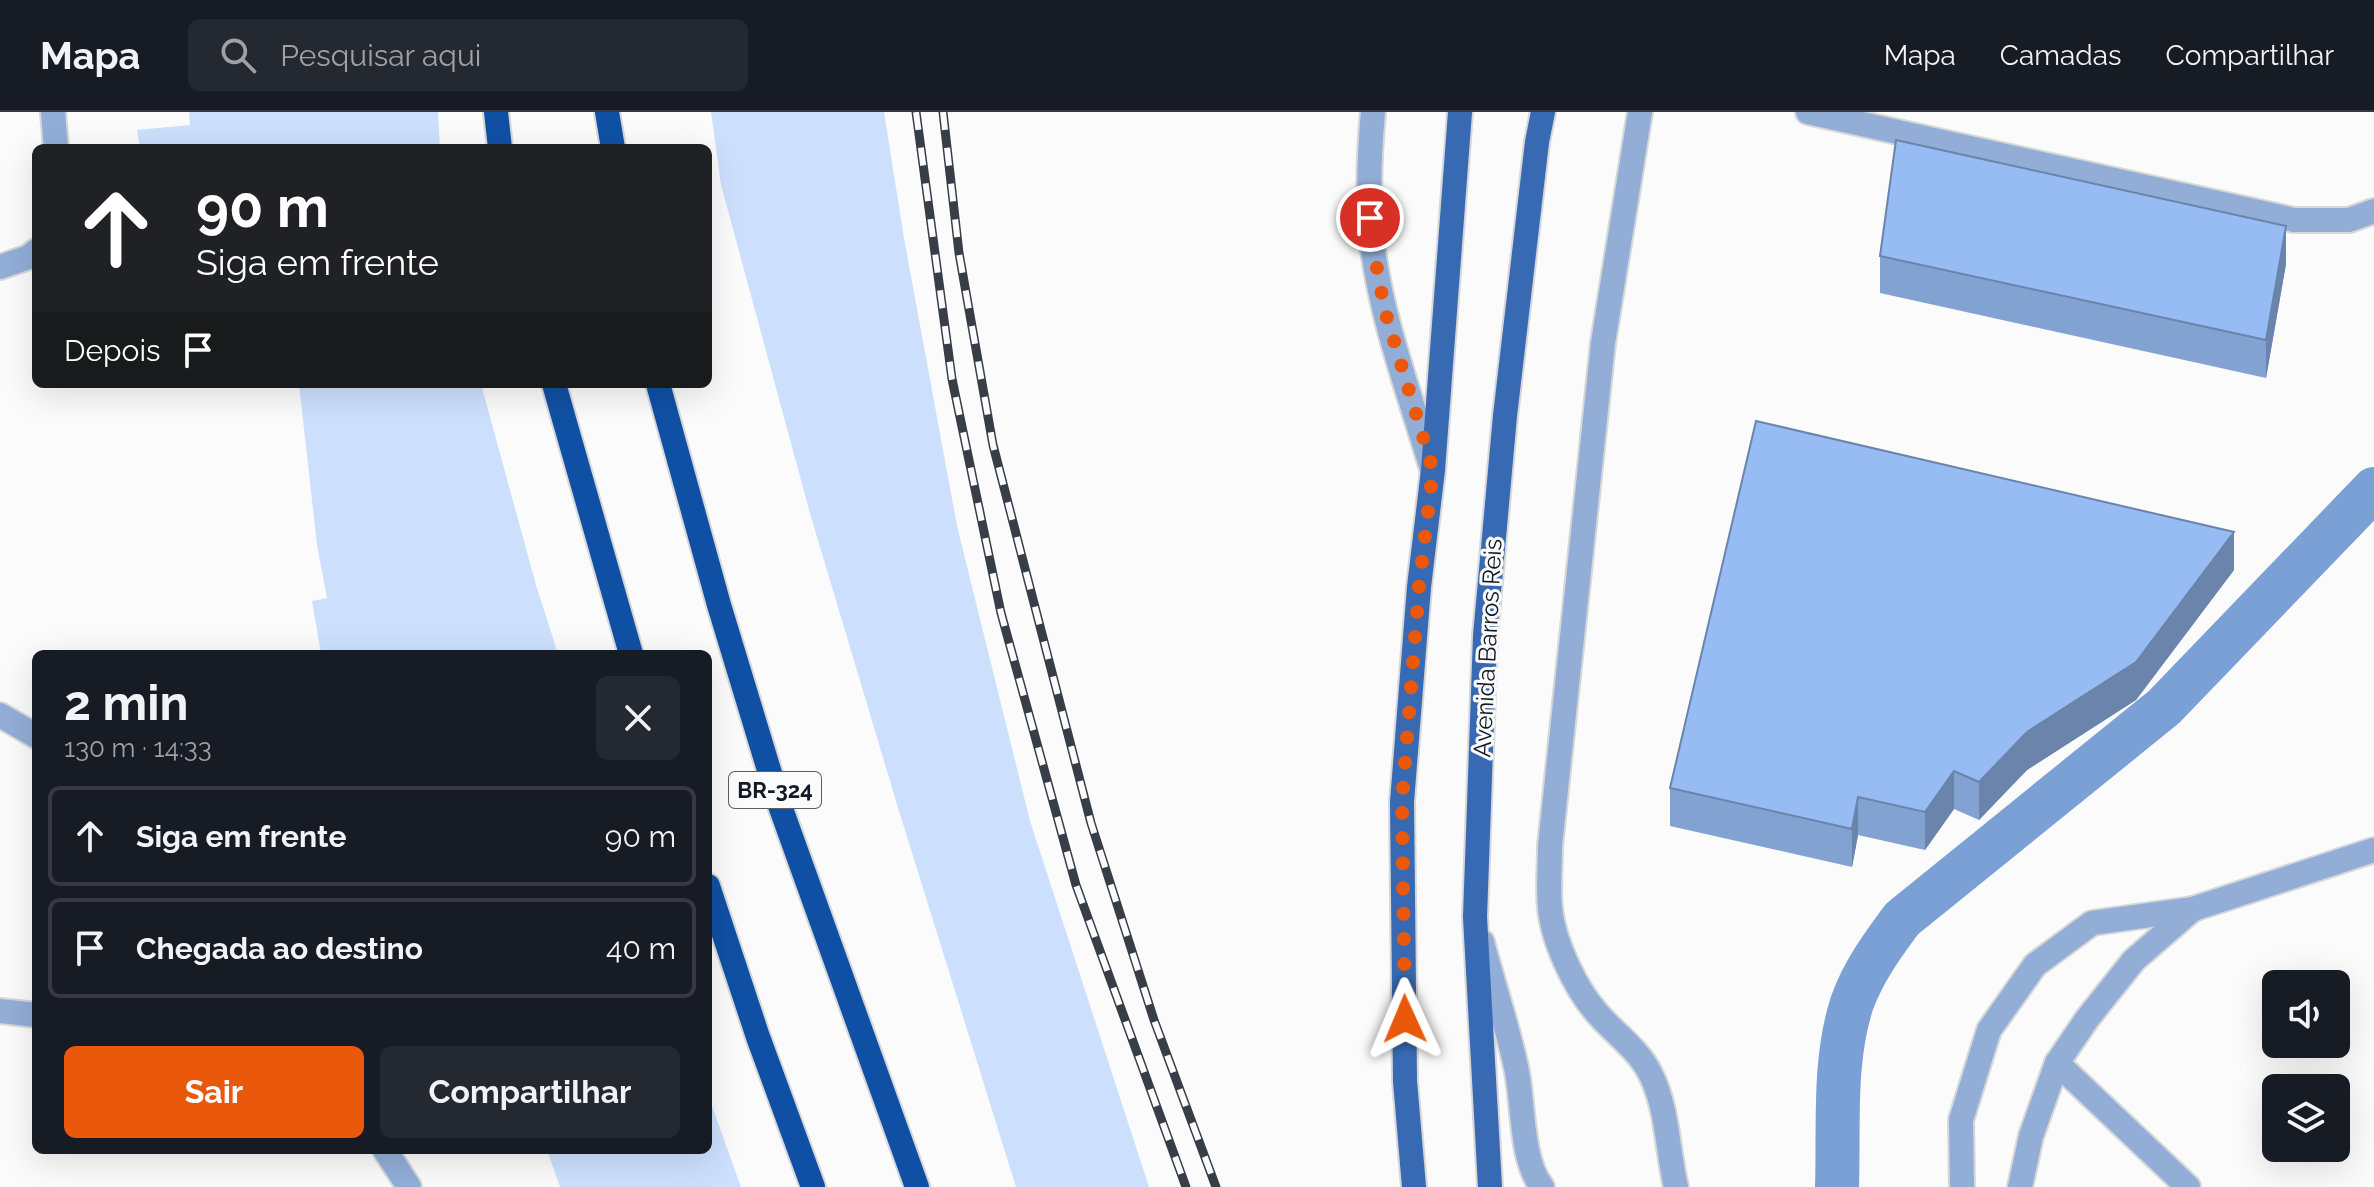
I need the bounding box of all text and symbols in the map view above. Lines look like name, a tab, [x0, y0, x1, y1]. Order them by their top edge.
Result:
search box	[188, 19, 748, 91]
text: Mapa	[40, 33, 140, 78]
icon: search	[216, 33, 260, 77]
text: Pesquisar aqui	[280, 38, 481, 73]
text: Mapa	[1884, 39, 1956, 72]
text: Camadas	[2000, 39, 2122, 72]
text: Compartilhar	[2166, 39, 2334, 72]
text: 90 m	[196, 174, 329, 240]
icon: ahead	[64, 176, 168, 280]
pin	[1336, 184, 1404, 252]
icon: arrive	[1348, 196, 1392, 240]
text: Siga em frente	[196, 241, 439, 283]
icon: arrive	[176, 328, 220, 372]
text: Depois	[64, 333, 160, 368]
street label: Avenida Barros Reis	[1467, 538, 1508, 758]
text: 2 min	[64, 675, 189, 731]
button: close	[596, 676, 680, 760]
text: 130 m · 14:33	[64, 733, 212, 763]
road number: BR-324	[729, 772, 821, 808]
icon: ahead	[68, 814, 112, 858]
text: Siga em frente	[136, 819, 346, 854]
text: 90 m	[605, 819, 676, 854]
icon: arrive	[68, 926, 112, 970]
text: Chegada ao destino	[136, 931, 423, 966]
text: 40 m	[606, 931, 676, 966]
map controls	[2262, 970, 2350, 1162]
button: sound	[2262, 970, 2350, 1058]
position arrow	[1363, 977, 1447, 1061]
button: Sair	[64, 1046, 364, 1138]
button: Compartilhar	[380, 1046, 680, 1138]
button: layers	[2262, 1074, 2350, 1162]

